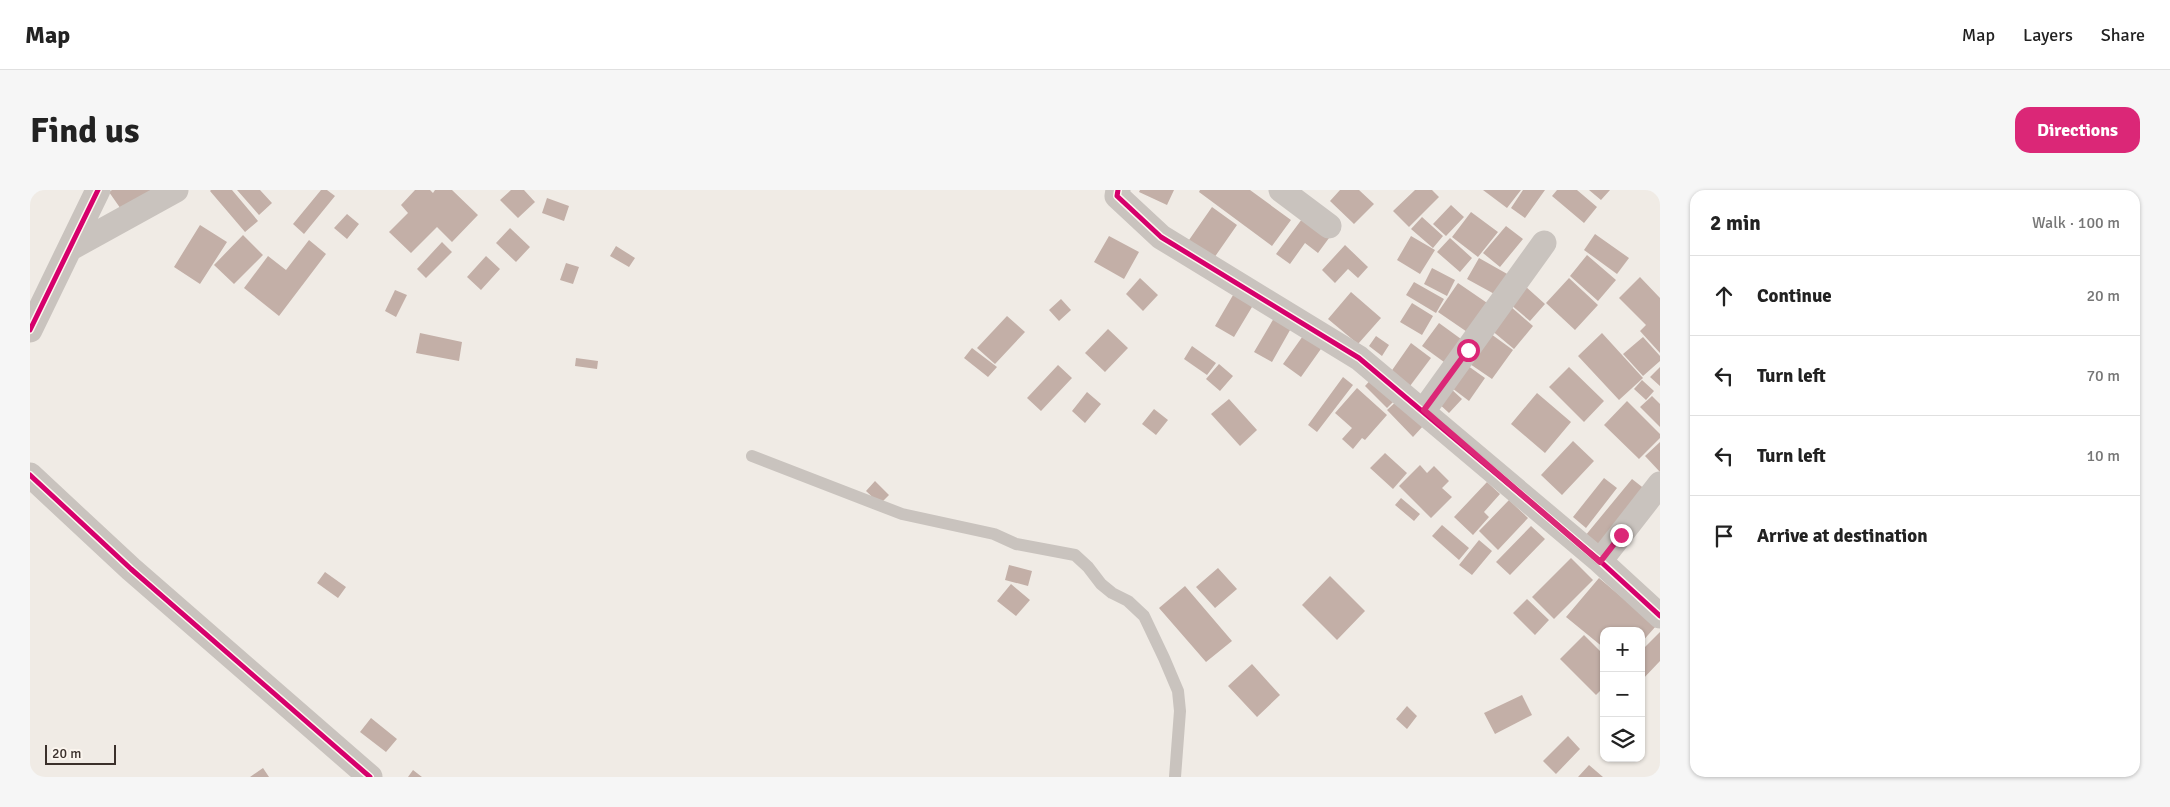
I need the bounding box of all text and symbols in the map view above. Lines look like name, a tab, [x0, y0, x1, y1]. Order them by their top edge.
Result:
text: Map	[25, 20, 70, 50]
text: Map	[1962, 24, 1995, 46]
text: Layers	[2023, 24, 2073, 46]
text: Share	[2101, 24, 2145, 46]
button: Directions	[2015, 107, 2140, 153]
text: Find us	[30, 109, 140, 152]
text: 2 min	[1710, 210, 1761, 236]
text: Walk · 100 m	[2032, 213, 2120, 233]
icon: ahead	[1710, 282, 1738, 310]
text: Continue	[1757, 284, 1832, 308]
text: 20 m	[2086, 286, 2120, 306]
route start	[1457, 339, 1480, 362]
icon: left	[1710, 362, 1738, 390]
text: Turn left	[1757, 364, 1826, 388]
text: 70 m	[2086, 366, 2120, 386]
icon: left	[1710, 442, 1738, 470]
text: Turn left	[1757, 444, 1826, 468]
text: 10 m	[2086, 446, 2120, 466]
icon: arrive	[1710, 522, 1738, 550]
route end	[1610, 524, 1633, 547]
text: Arrive at destination	[1757, 524, 1928, 548]
map controls	[1600, 627, 1645, 762]
button: +	[1600, 627, 1645, 672]
button: −	[1600, 672, 1645, 717]
button: layers	[1600, 717, 1645, 762]
scale bar	[45, 742, 116, 765]
text: 20 m	[52, 745, 81, 762]

